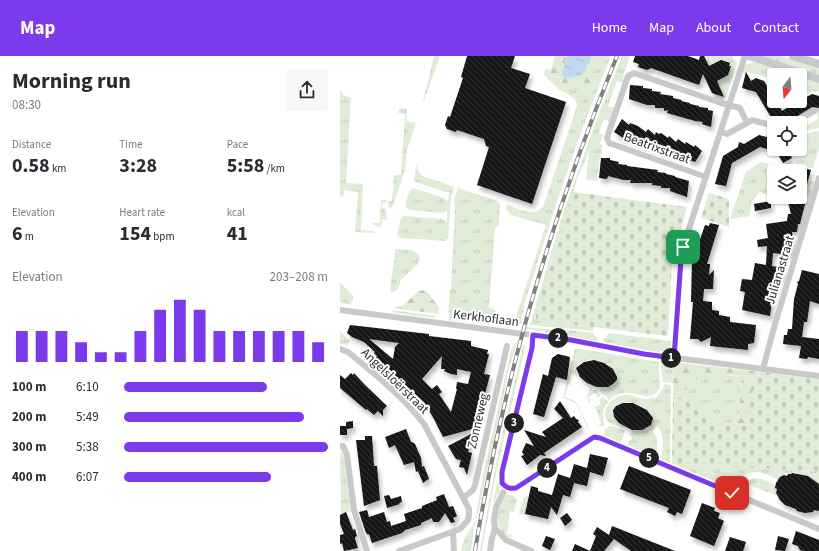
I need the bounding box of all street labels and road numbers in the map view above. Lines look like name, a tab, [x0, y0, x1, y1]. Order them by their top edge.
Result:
street label: Beatrixstraat	[621, 128, 693, 169]
street label: Julianastraat	[761, 233, 799, 307]
street label: Kerkhoflaan	[452, 305, 520, 331]
street label: Angelsloërstraat	[357, 344, 433, 419]
street label: Zonneweg	[463, 391, 493, 451]

